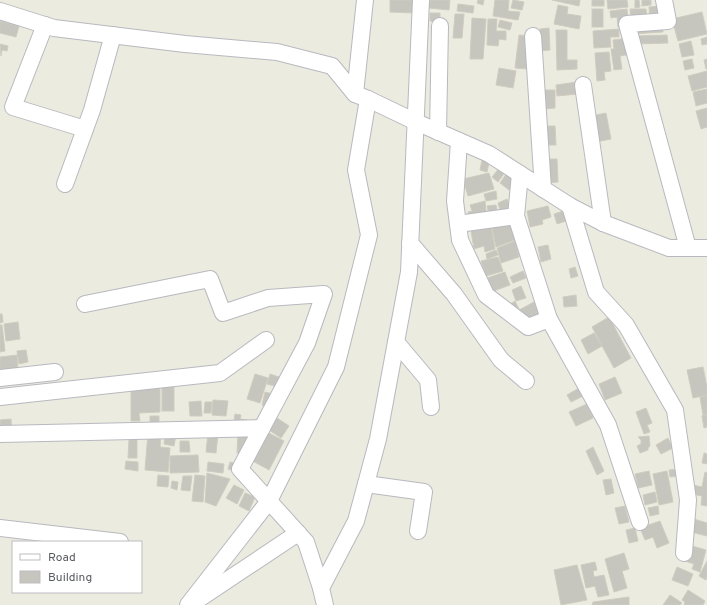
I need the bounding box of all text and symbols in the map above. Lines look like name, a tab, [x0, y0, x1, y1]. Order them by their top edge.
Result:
legend	[12, 541, 142, 593]
text: Road	[48, 550, 76, 566]
text: Building	[48, 570, 92, 586]

